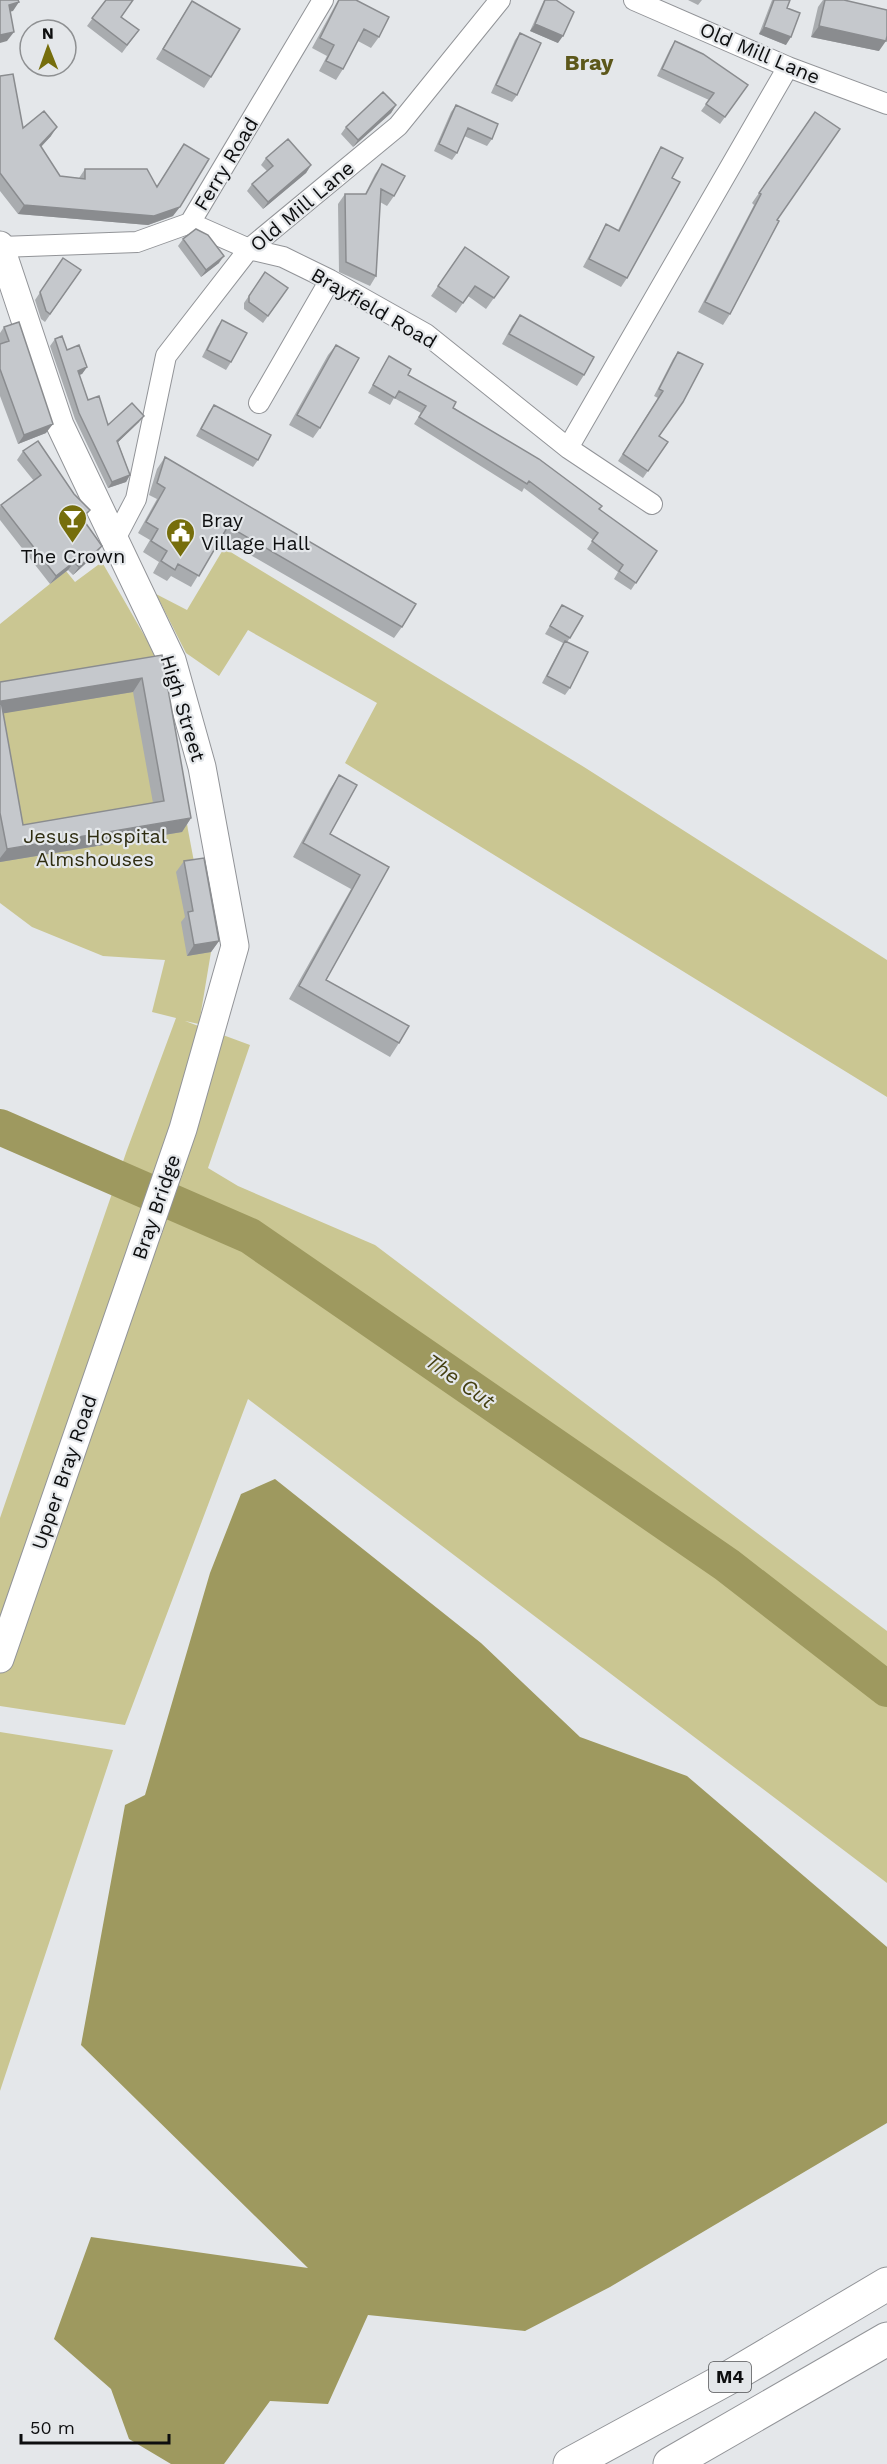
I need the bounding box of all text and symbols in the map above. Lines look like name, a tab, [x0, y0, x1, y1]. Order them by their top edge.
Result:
street label: Old Mill Lane	[696, 17, 824, 89]
north arrow	[18, 18, 78, 78]
text: N	[42, 24, 54, 43]
district label: Bray	[565, 50, 614, 75]
street label: Ferry Road	[189, 113, 263, 215]
street label: Old Mill Lane	[245, 156, 359, 256]
street label: Brayfield Road	[307, 262, 441, 354]
bar icon: The Crown	[57, 502, 89, 544]
place label: Bray Village Hall	[201, 508, 310, 555]
public building icon: Bray Village Hall	[164, 516, 196, 558]
place label: The Crown	[21, 544, 125, 568]
street label: High Street	[155, 652, 211, 765]
park label: Jesus Hospital Almshouses	[23, 824, 167, 871]
street label: Bray Bridge	[127, 1151, 185, 1263]
water label: The Cut	[421, 1348, 500, 1414]
street label: Upper Bray Road	[26, 1391, 102, 1553]
road number: M4	[709, 2362, 751, 2392]
scale bar	[21, 2407, 170, 2445]
text: 50 m	[30, 2417, 75, 2438]

